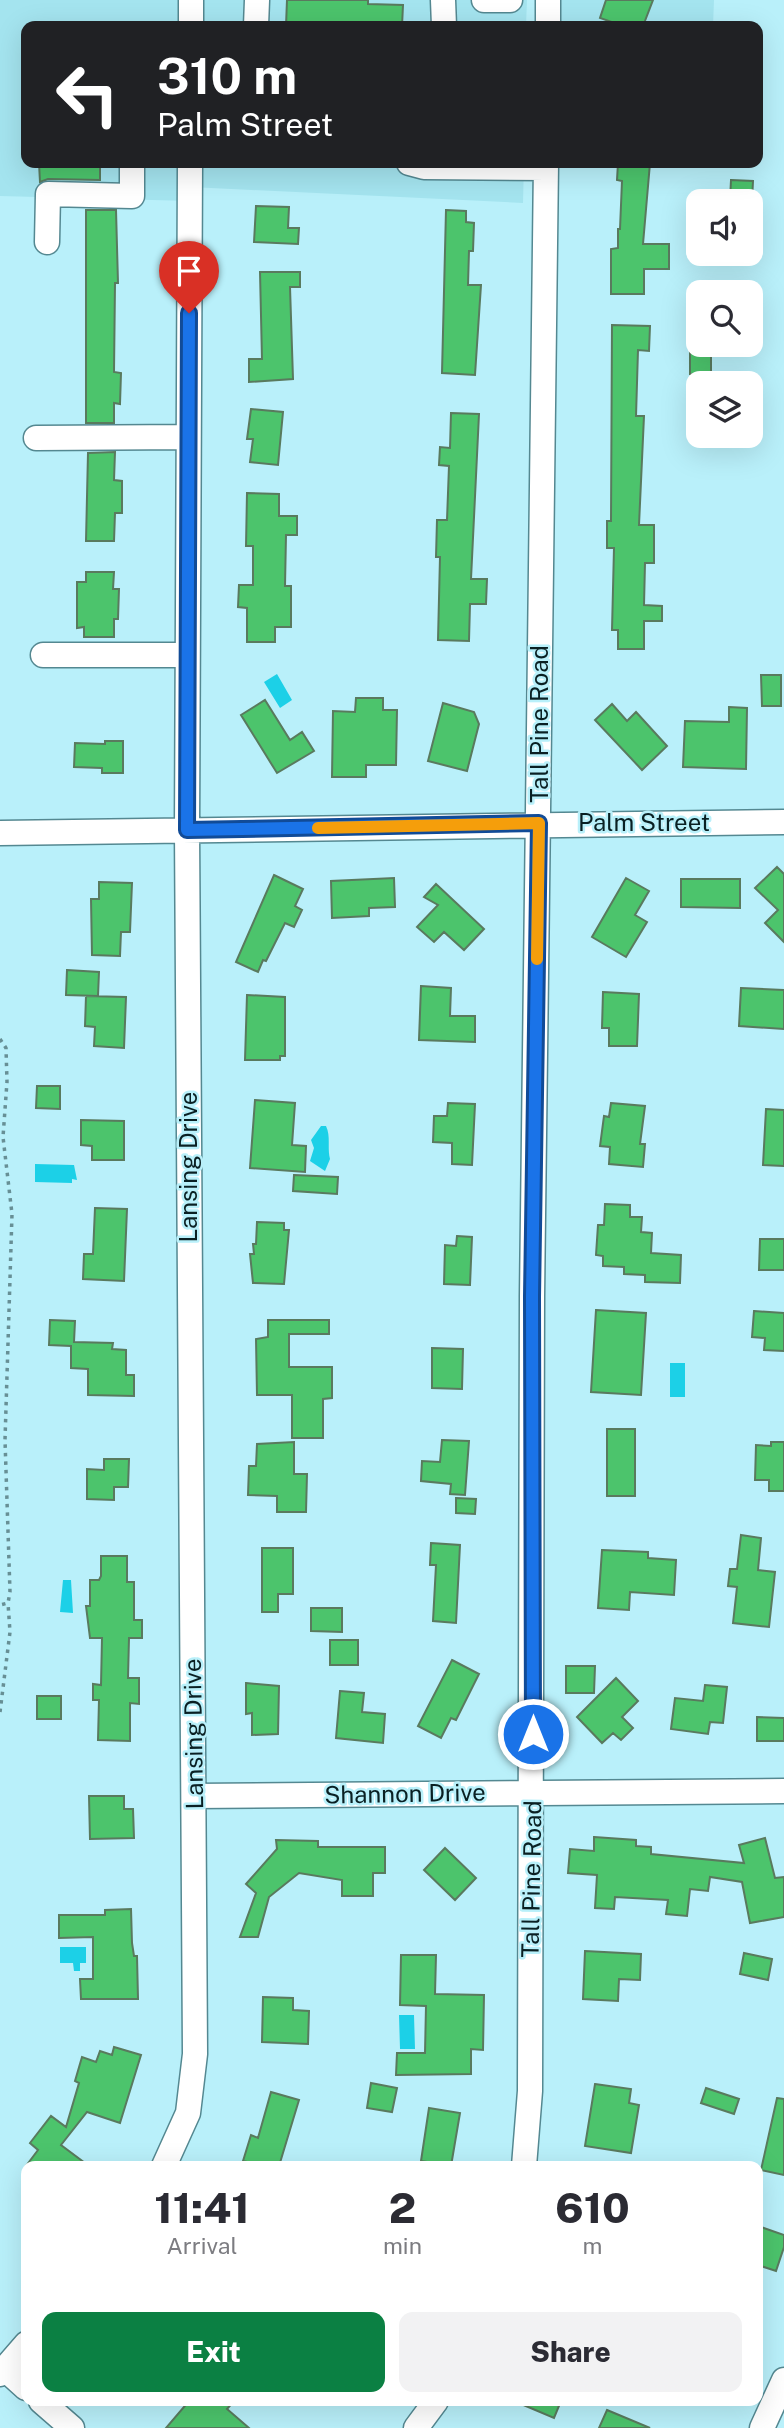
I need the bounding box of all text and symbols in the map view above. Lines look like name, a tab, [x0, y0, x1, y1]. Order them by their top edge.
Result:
text: 310 m	[157, 47, 297, 105]
icon: left	[42, 49, 133, 140]
text: Palm Street	[157, 106, 333, 143]
map controls	[686, 189, 763, 448]
button: sound	[686, 189, 763, 266]
pin	[159, 241, 219, 313]
icon: arrive	[170, 252, 208, 290]
button: search	[686, 280, 763, 357]
button: layers	[686, 371, 763, 448]
street label: Tall Pine Road	[525, 645, 553, 803]
street label: Palm Street	[578, 808, 710, 836]
street label: Lansing Drive	[174, 1092, 202, 1242]
street label: Lansing Drive	[178, 1658, 208, 1810]
position arrow	[496, 1697, 570, 1771]
street label: Shannon Drive	[324, 1778, 486, 1808]
street label: Tall Pine Road	[516, 1800, 546, 1958]
text: 11:41	[154, 2183, 250, 2232]
text: 2	[389, 2183, 416, 2232]
text: 610	[555, 2183, 630, 2232]
text: Arrival	[166, 2232, 237, 2259]
text: min	[383, 2232, 422, 2259]
text: m	[583, 2232, 602, 2259]
button: Exit	[42, 2312, 385, 2392]
button: Share	[399, 2312, 742, 2392]

